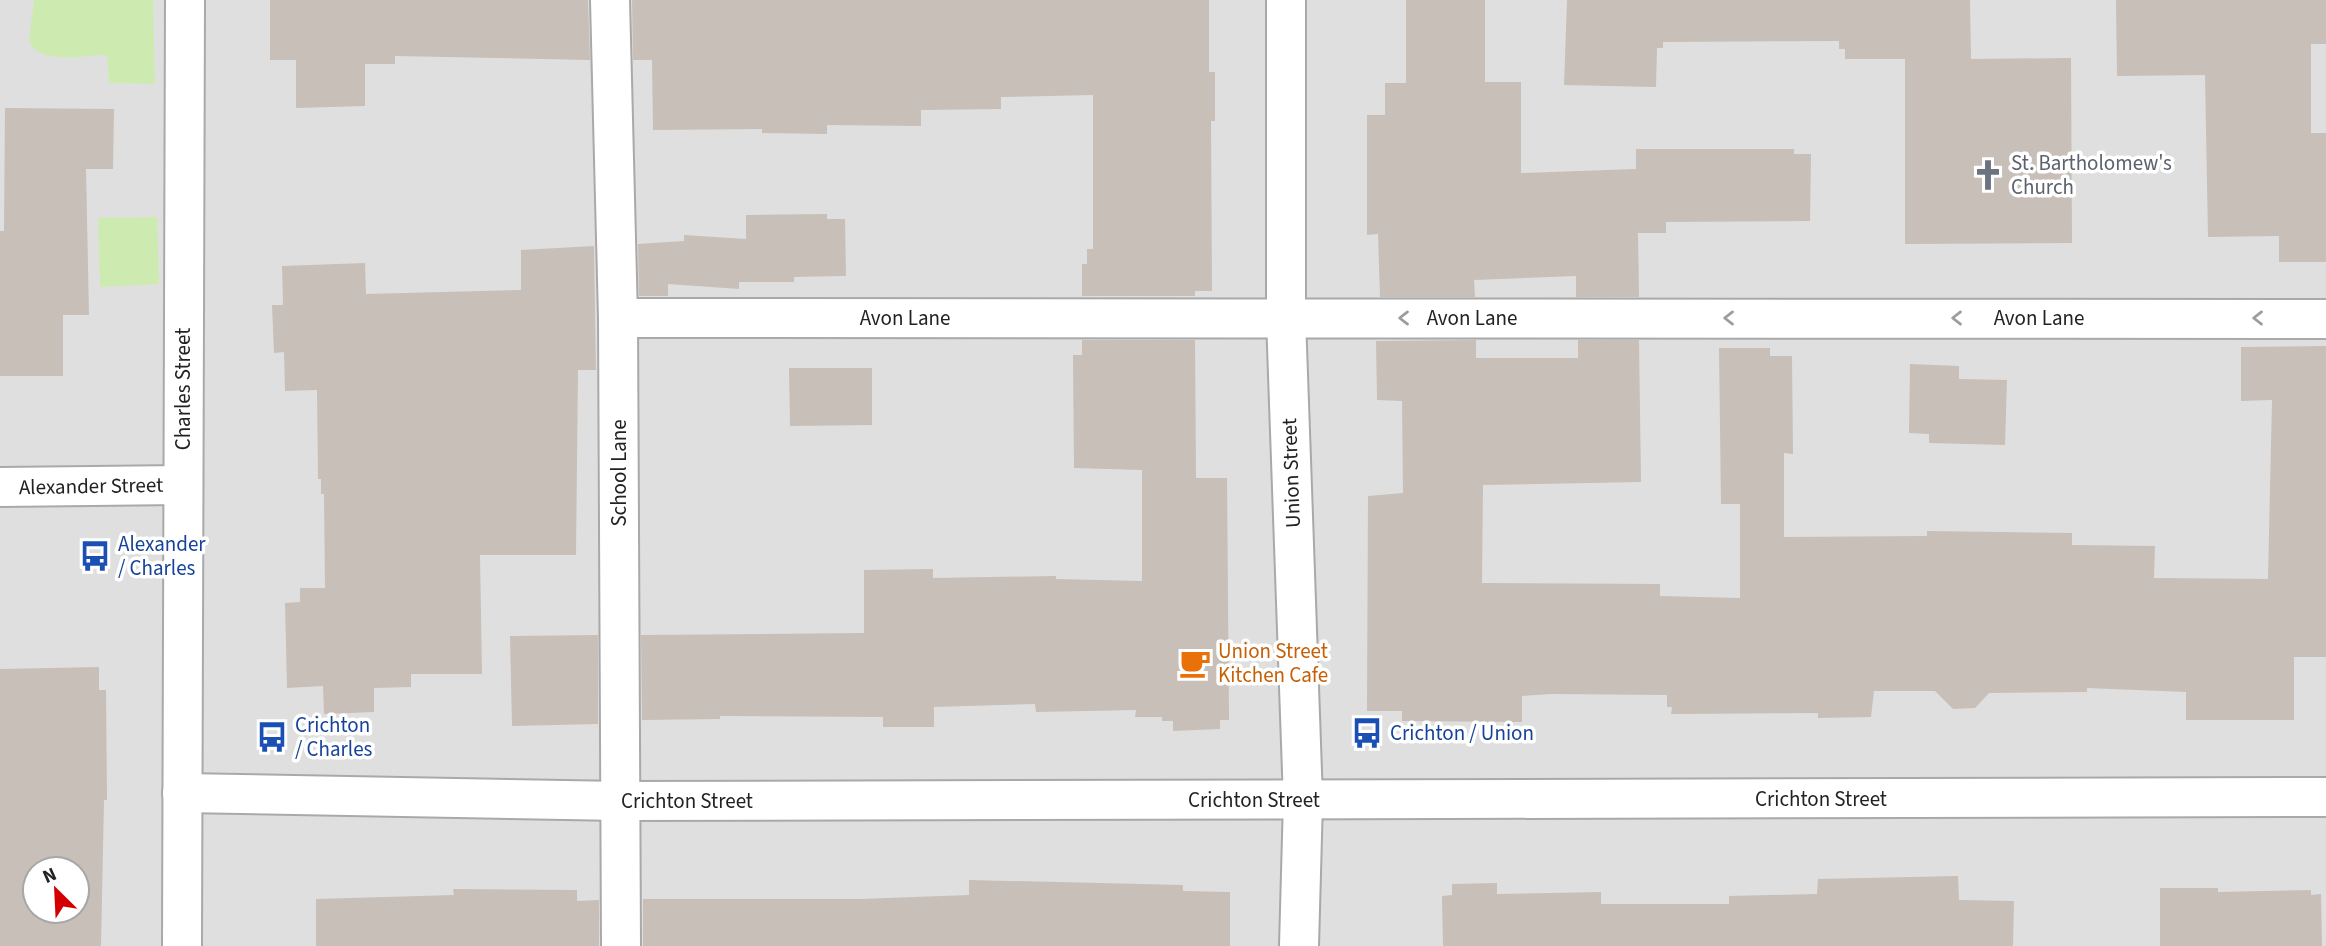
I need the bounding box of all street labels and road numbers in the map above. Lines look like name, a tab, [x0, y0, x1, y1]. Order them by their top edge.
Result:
street label: Avon Lane	[860, 303, 950, 333]
street label: Avon Lane	[1427, 303, 1517, 333]
street label: Avon Lane	[1994, 303, 2084, 333]
street label: Charles Street	[168, 328, 198, 450]
street label: Union Street	[1274, 418, 1308, 528]
street label: School Lane	[604, 419, 634, 527]
street label: Alexander Street	[19, 470, 163, 502]
street label: Crichton Street	[1755, 784, 1887, 814]
street label: Crichton Street	[1188, 785, 1320, 815]
street label: Crichton Street	[621, 786, 753, 816]

